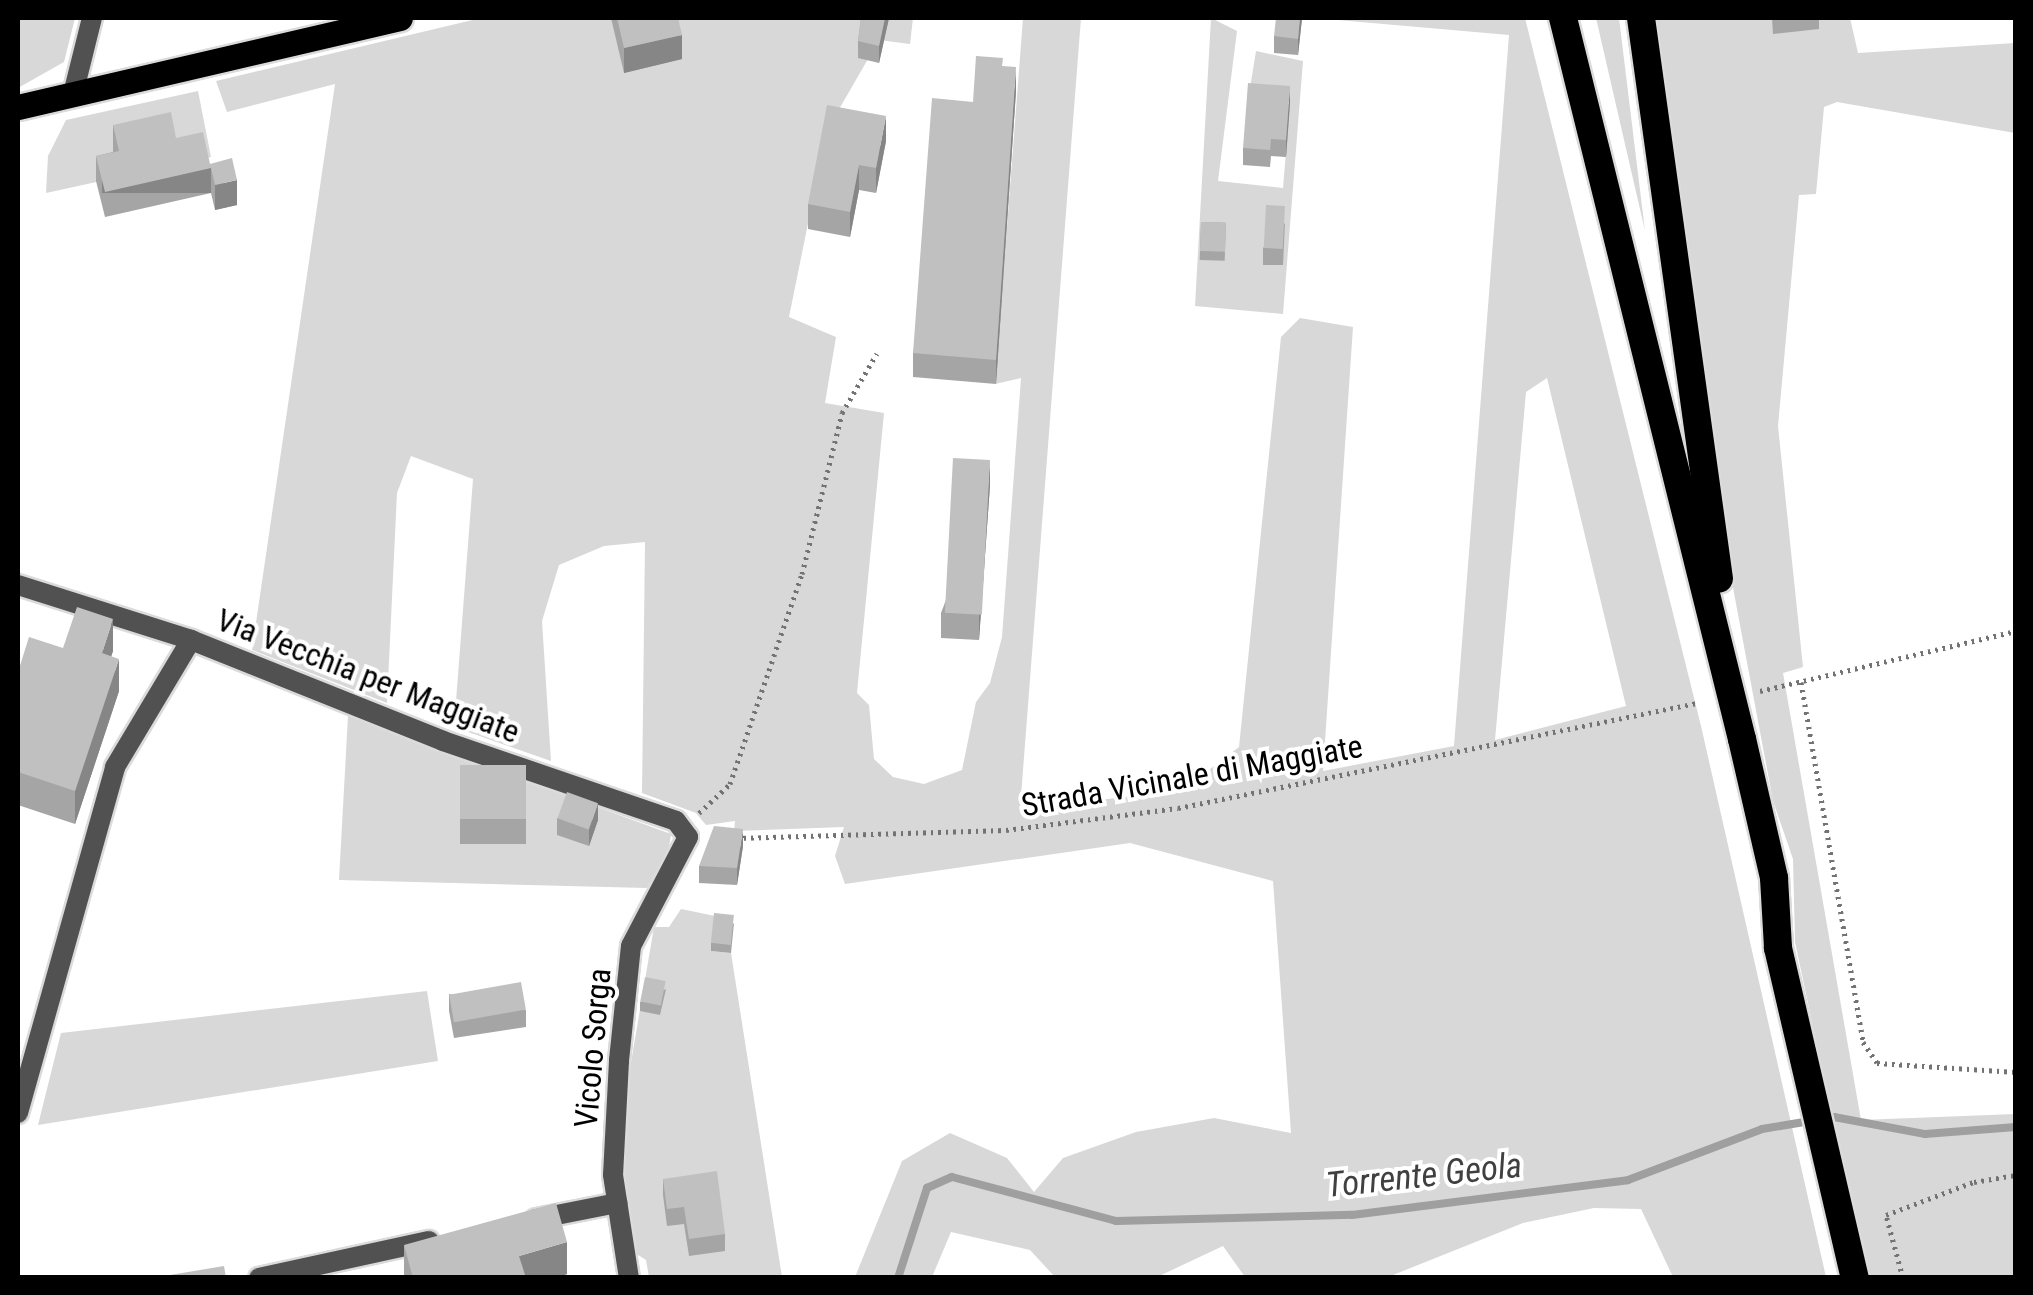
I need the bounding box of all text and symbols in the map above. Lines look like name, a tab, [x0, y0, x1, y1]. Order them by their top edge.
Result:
street label: Via Vecchia per Maggiate	[211, 601, 525, 751]
street label: Strada Vicinale di Maggiate	[1018, 727, 1366, 825]
street label: Vicolo Sorga	[567, 967, 619, 1129]
water label: Torrente Geola	[1324, 1145, 1524, 1207]

